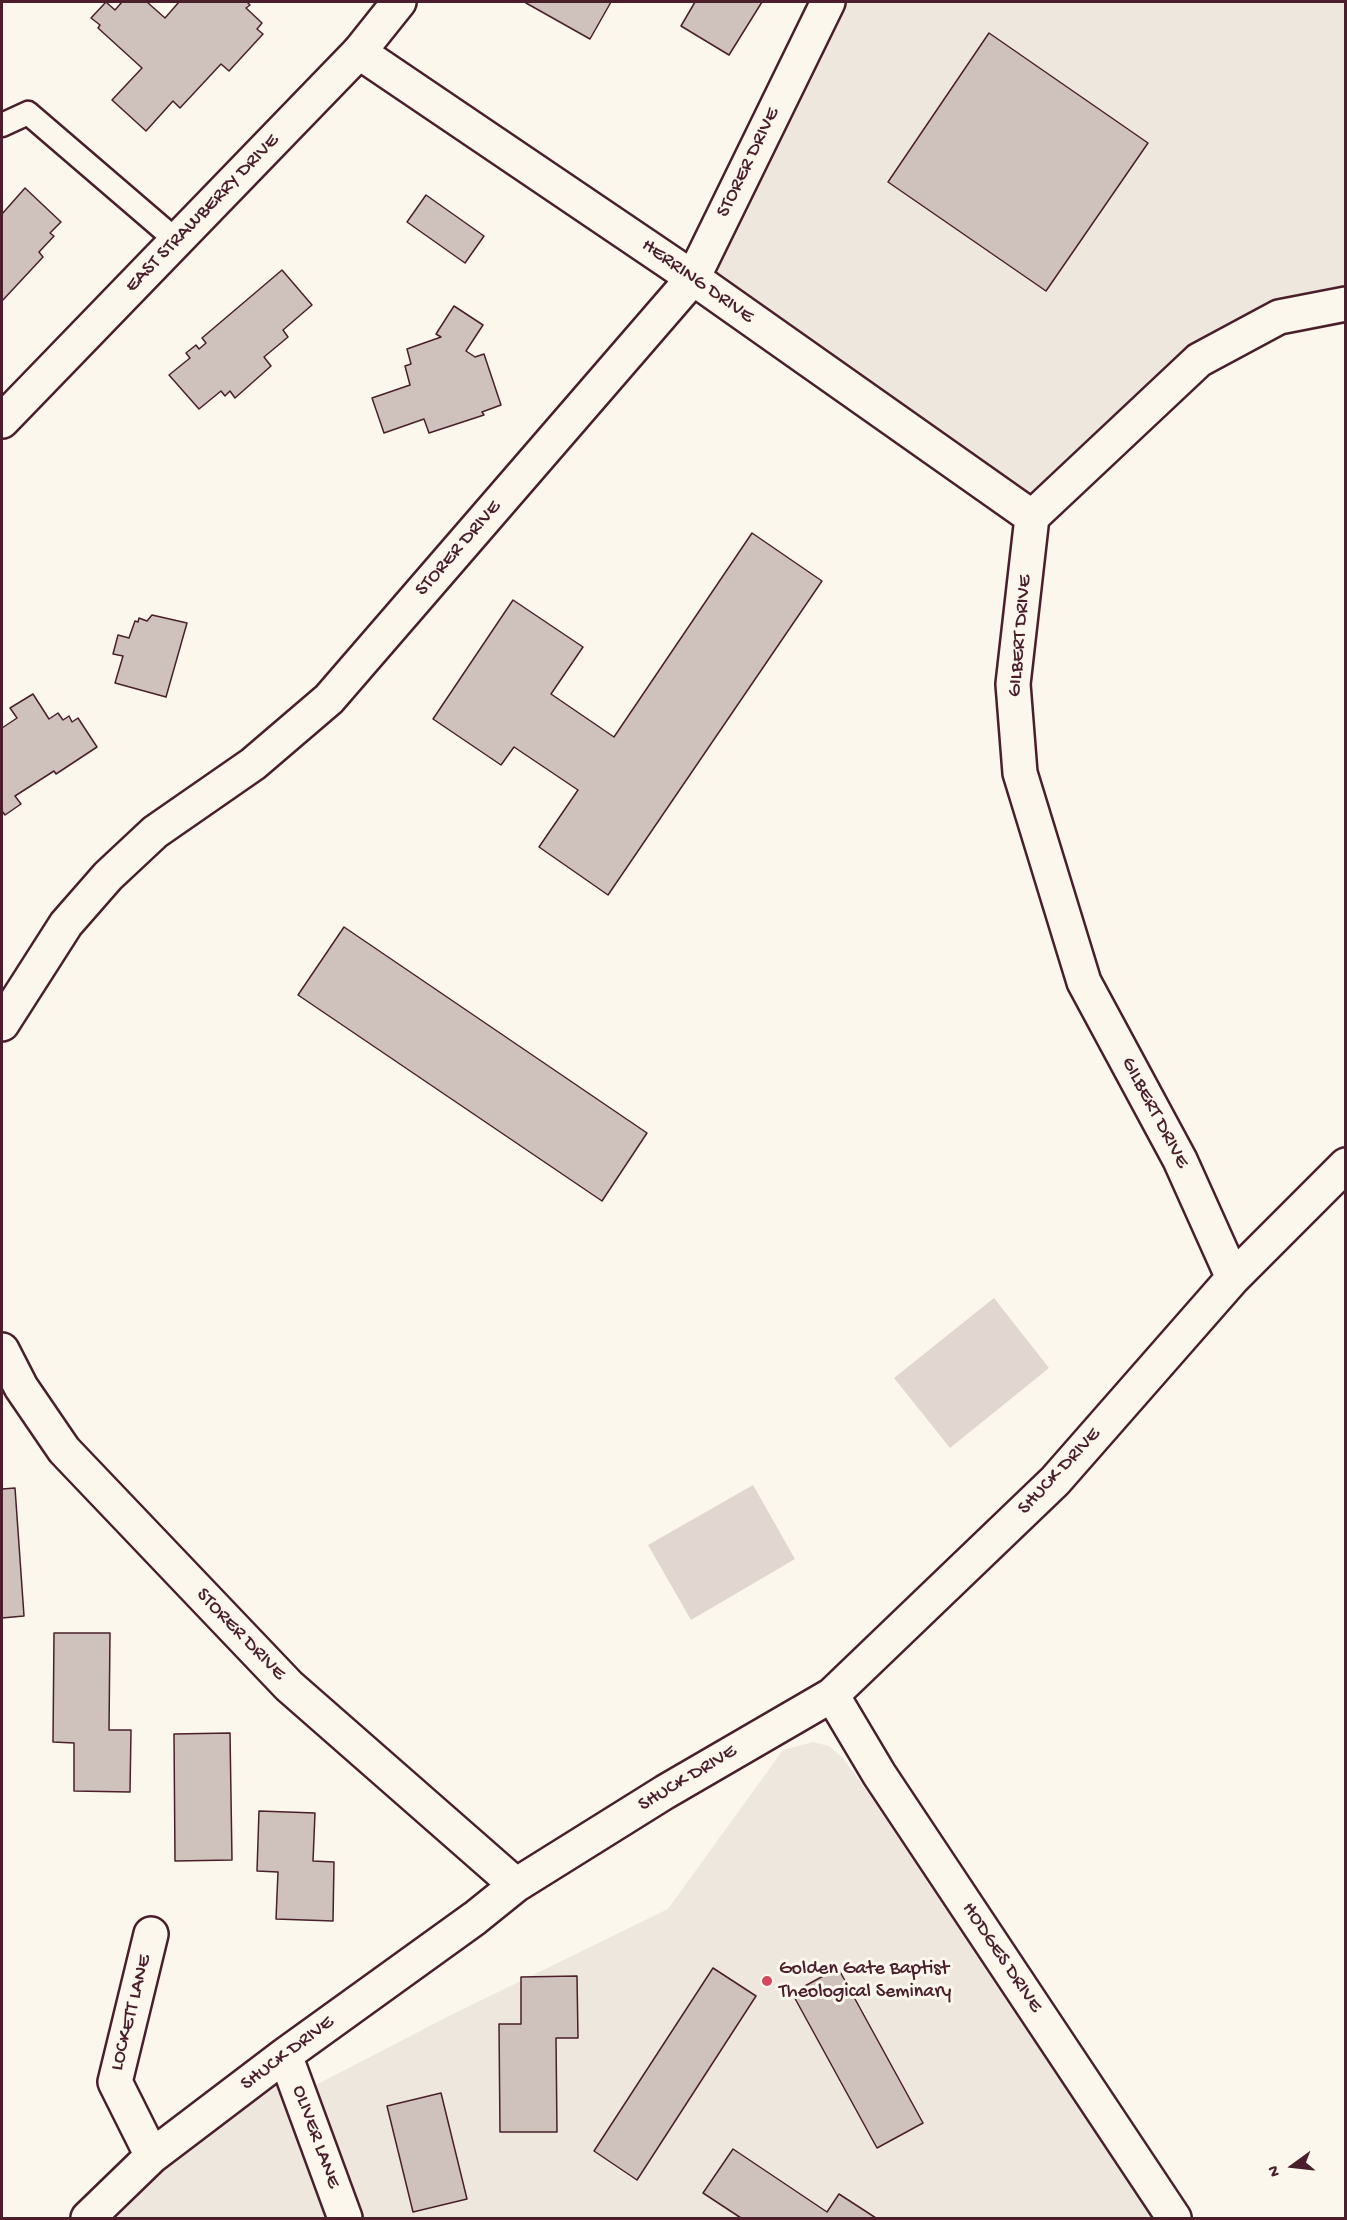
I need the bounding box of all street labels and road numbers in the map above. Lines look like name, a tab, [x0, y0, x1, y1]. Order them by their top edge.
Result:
street label: STORER DRIVE	[712, 104, 786, 222]
street label: EAST STRAWBERRY DRIVE	[121, 129, 285, 299]
street label: HERRING DRIVE	[636, 234, 758, 330]
street label: STORER DRIVE	[411, 496, 507, 602]
street label: GILBERT DRIVE	[1004, 574, 1038, 698]
street label: GILBERT DRIVE	[1115, 1053, 1193, 1173]
street label: SHUCK DRIVE	[1013, 1423, 1107, 1521]
street label: STORER DRIVE	[190, 1584, 290, 1686]
street label: SHUCK DRIVE	[634, 1740, 742, 1818]
street label: HODGES DRIVE	[955, 1898, 1047, 2018]
street label: LOCKETT LANE	[106, 1953, 158, 2073]
street label: SHUCK DRIVE	[237, 2011, 339, 2097]
street label: OLIVER LANE	[285, 2082, 345, 2192]

